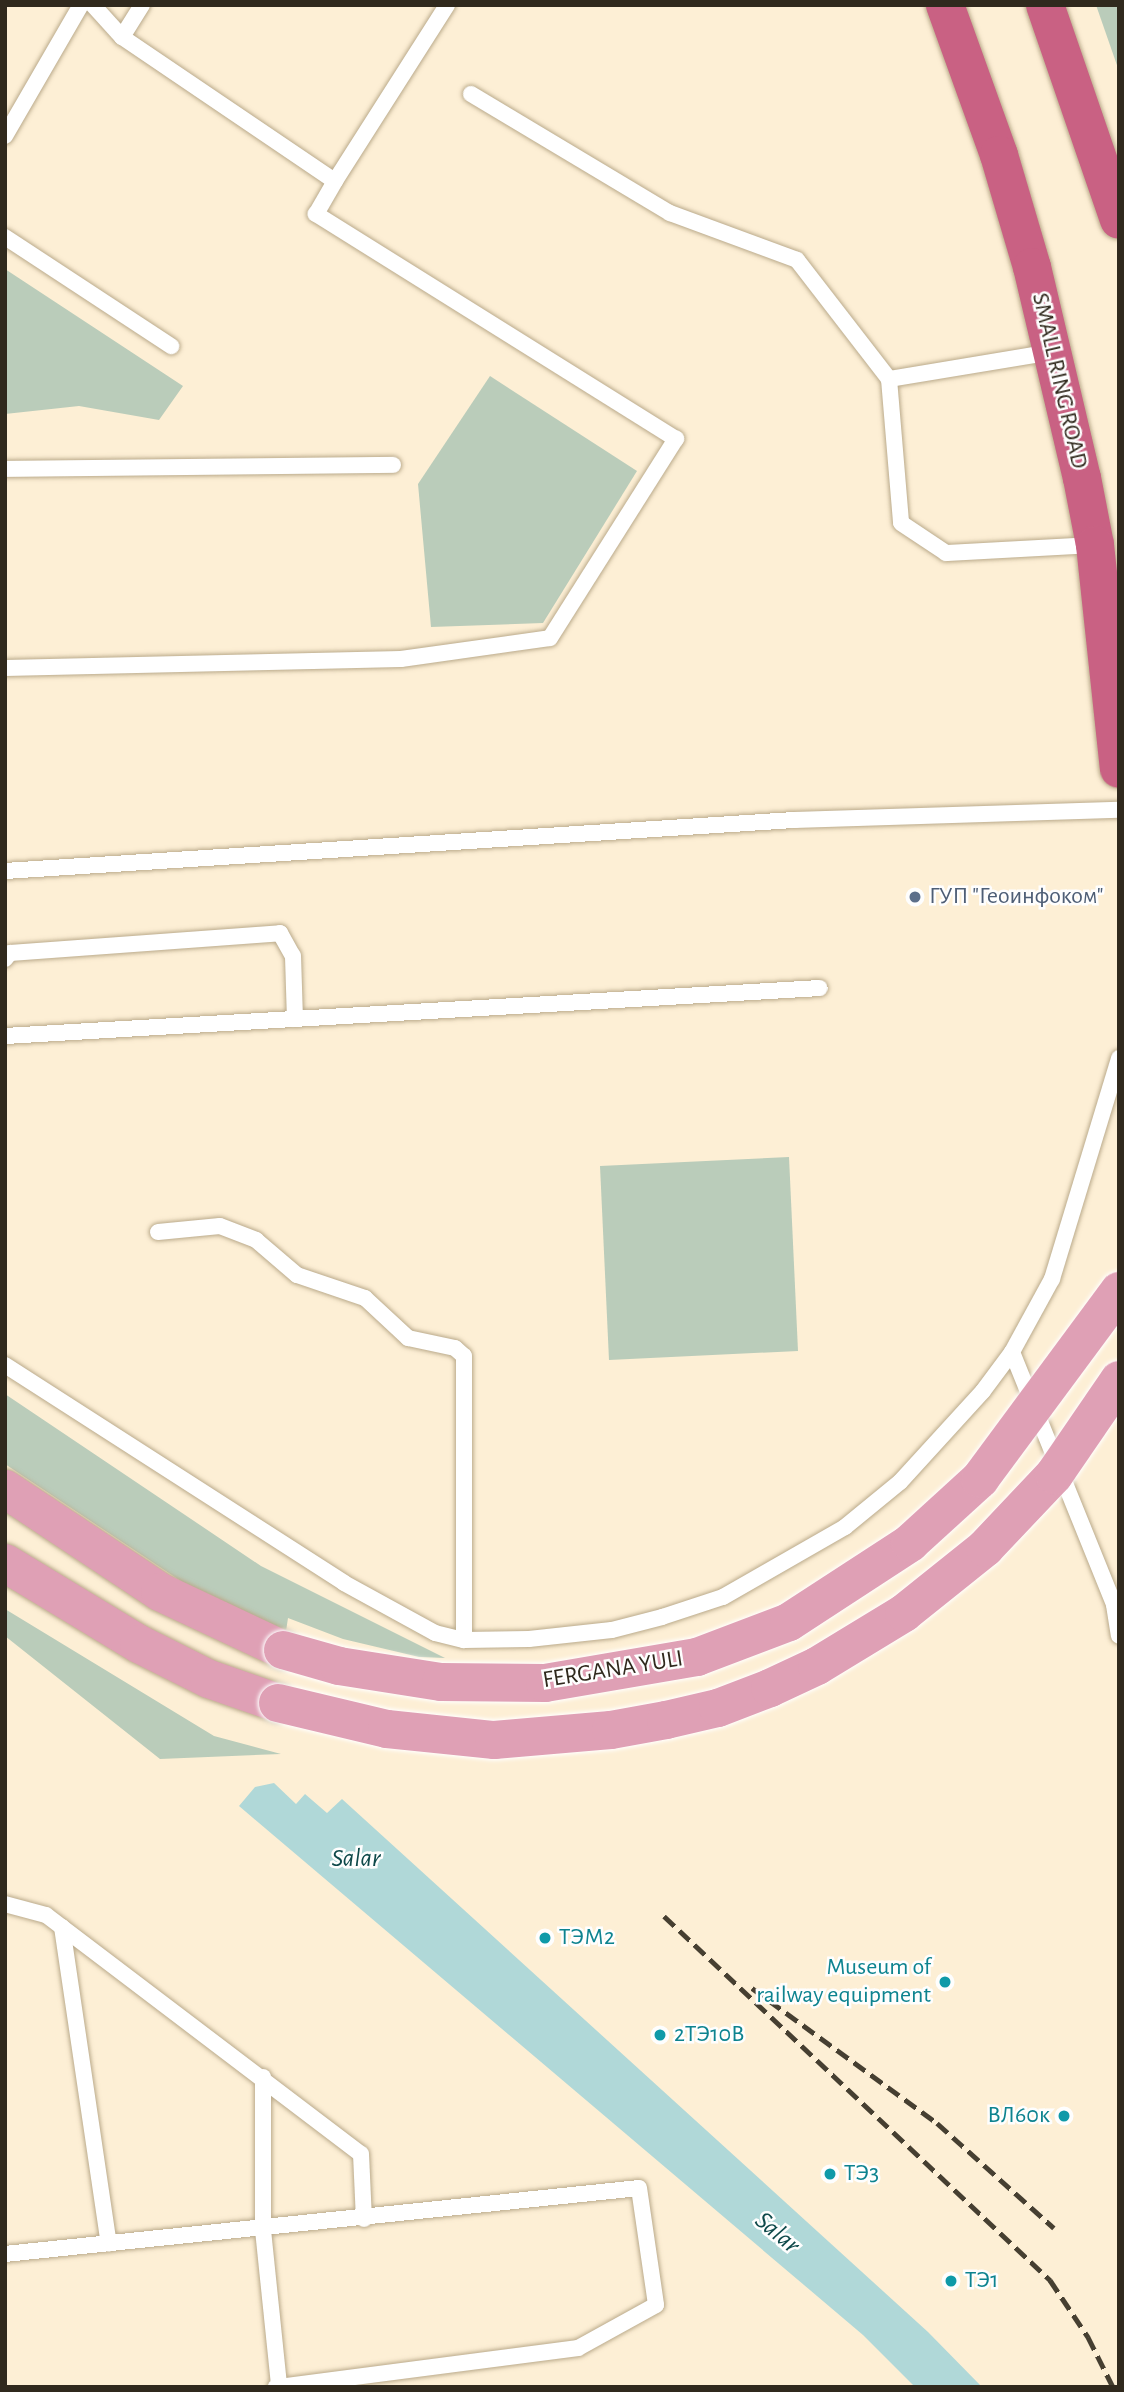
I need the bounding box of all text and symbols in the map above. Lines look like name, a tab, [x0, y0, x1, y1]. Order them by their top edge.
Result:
street label: SMALL RING ROAD	[1025, 290, 1093, 472]
place label: ГУП "Геоинфоком"	[929, 883, 1104, 911]
marker: ГУП "Геоинфоком"	[907, 889, 923, 905]
street label: FERGANA YULI	[541, 1645, 685, 1695]
water label: Salar	[332, 1843, 380, 1875]
place label: ТЭМ2	[559, 1924, 615, 1952]
marker: ТЭМ2	[537, 1930, 553, 1946]
place label: Museum of railway equipment	[756, 1954, 931, 2010]
marker: Museum of railway equipment	[937, 1974, 953, 1990]
place label: 2ТЭ10В	[674, 2021, 745, 2049]
marker: 2ТЭ10В	[652, 2027, 668, 2043]
place label: ВЛ60к	[987, 2102, 1050, 2130]
marker: ВЛ60к	[1056, 2108, 1072, 2124]
place label: ТЭ3	[844, 2160, 879, 2188]
marker: ТЭ3	[822, 2166, 838, 2182]
water label: Salar	[748, 2205, 806, 2261]
place label: ТЭ1	[965, 2267, 999, 2295]
marker: ТЭ1	[943, 2273, 959, 2289]

